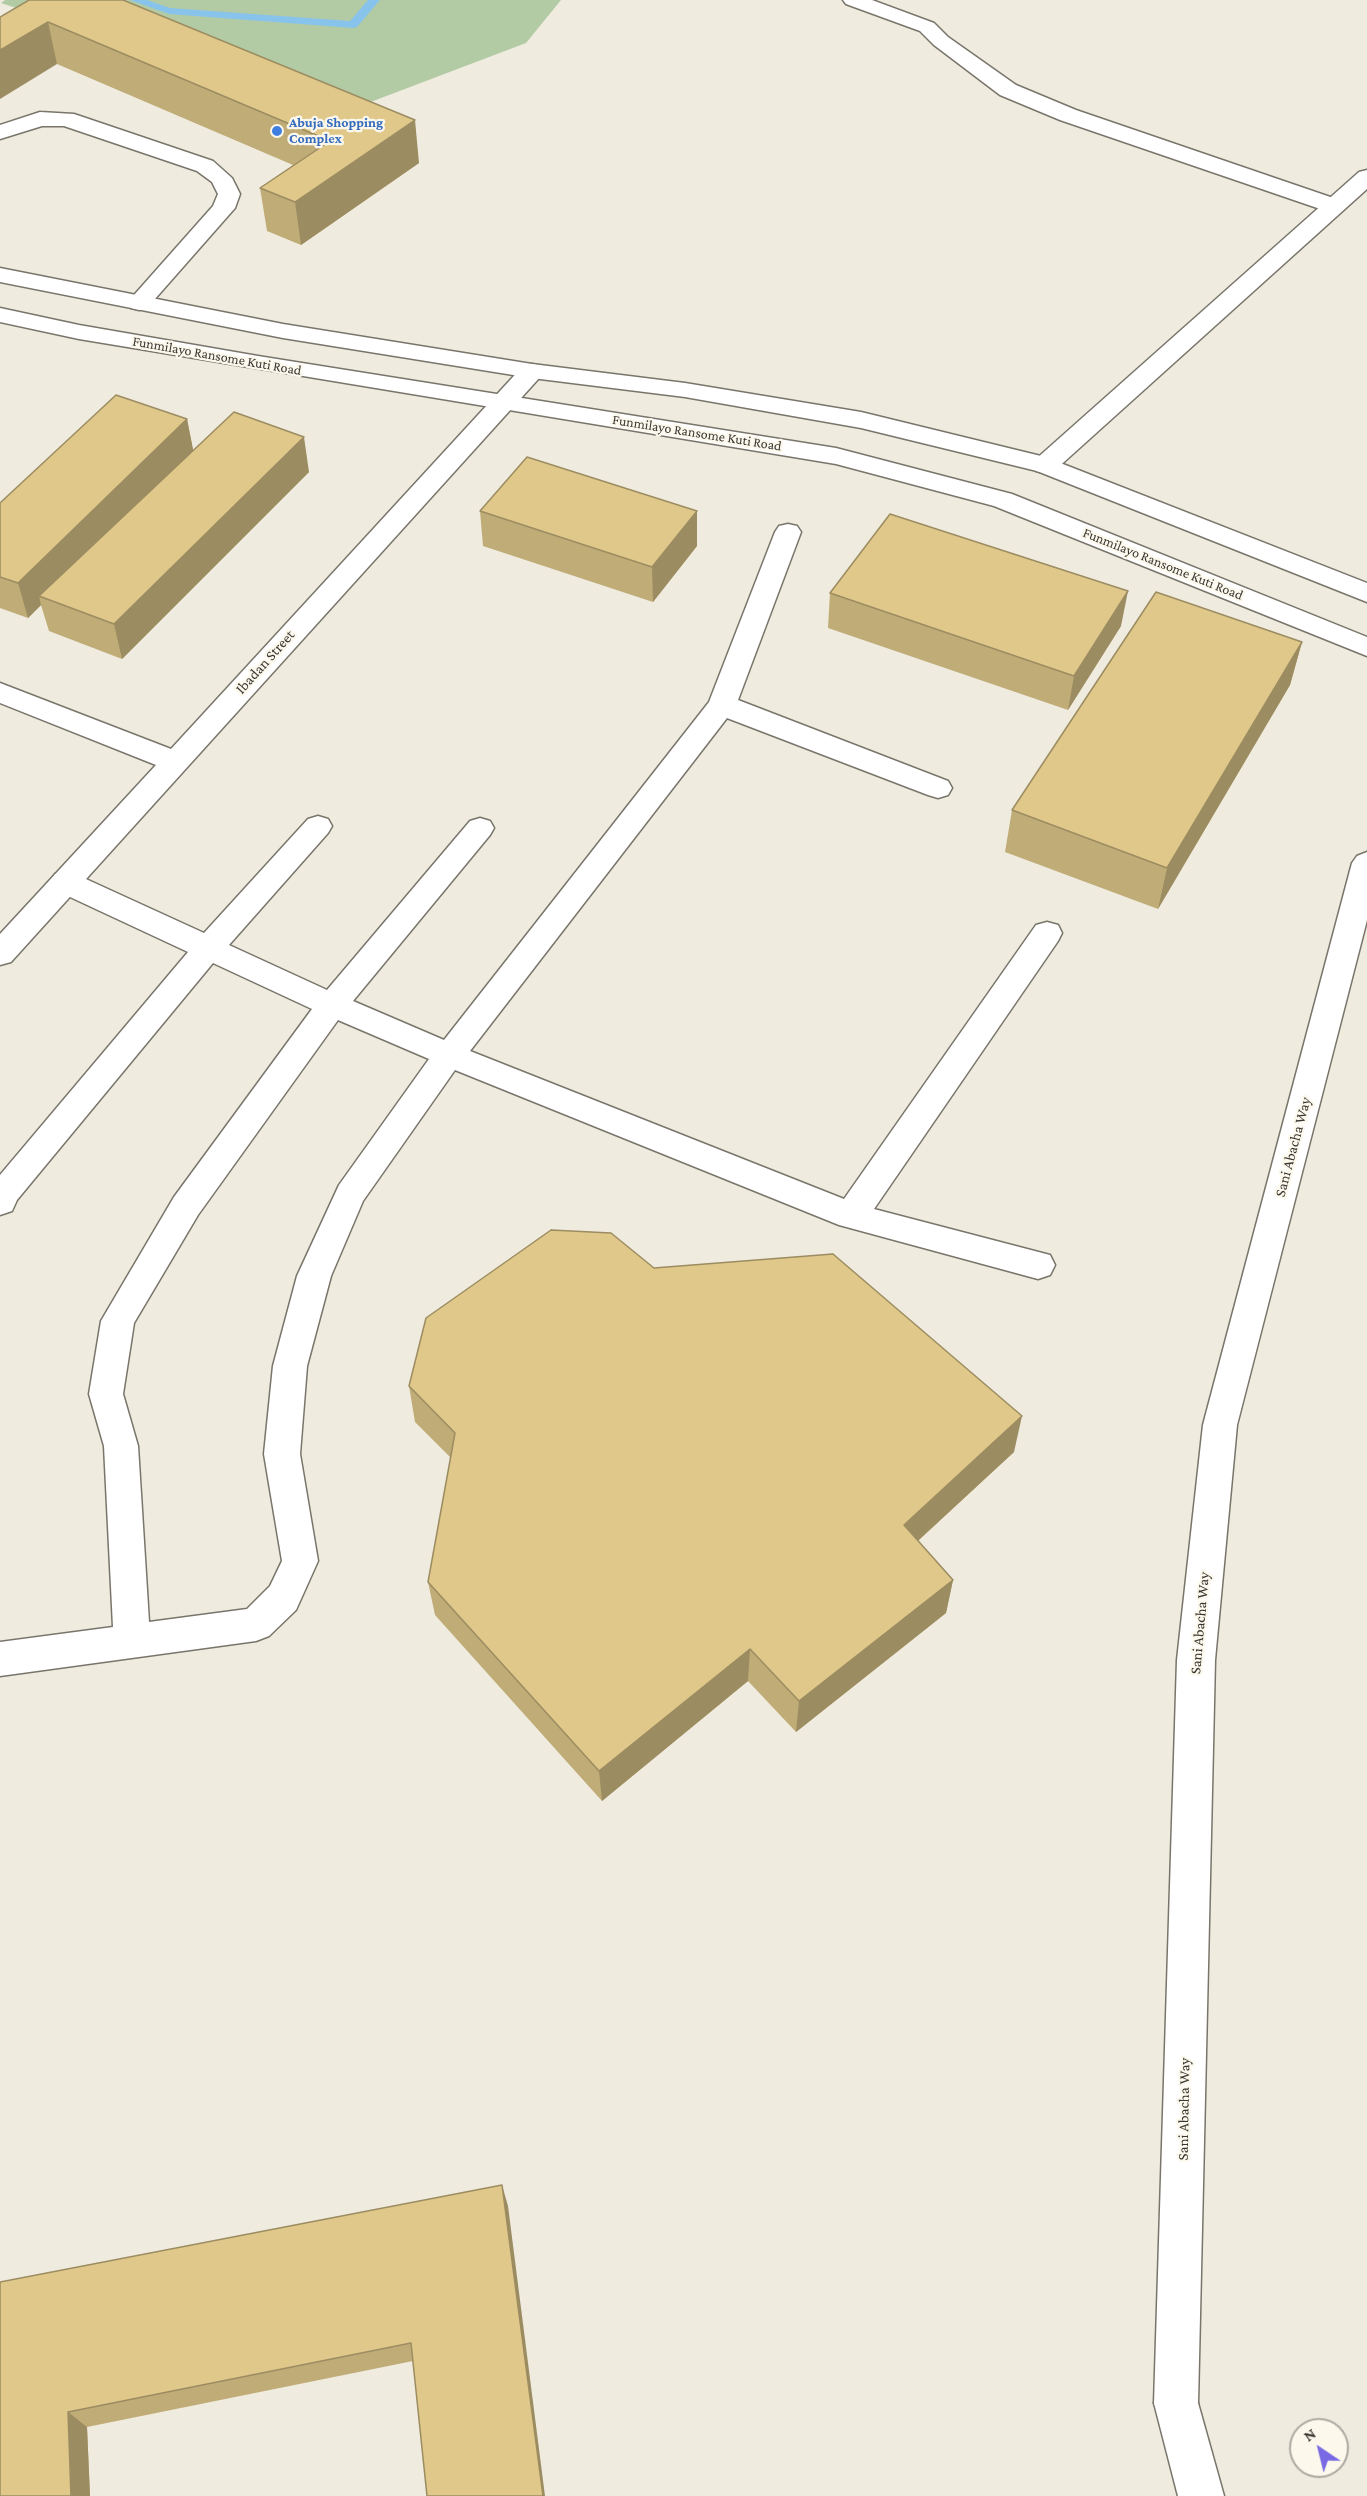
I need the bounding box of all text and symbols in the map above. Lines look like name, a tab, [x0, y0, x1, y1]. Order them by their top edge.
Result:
place label: Abuja Shopping Complex	[289, 115, 383, 148]
marker: Abuja Shopping Complex	[270, 124, 284, 138]
street label: Funmilayo Ransome Kuti Road	[131, 333, 303, 379]
street label: Funmilayo Ransome Kuti Road	[611, 411, 783, 455]
street label: Funmilayo Ransome Kuti Road	[1080, 524, 1246, 604]
street label: Ibadan Street	[232, 626, 298, 698]
street label: Sani Abacha Way	[1271, 1095, 1315, 1199]
street label: Sani Abacha Way	[1187, 1571, 1213, 1675]
street label: Sani Abacha Way	[1174, 2058, 1194, 2160]
north arrow	[1289, 2418, 1349, 2478]
text: N	[1300, 2424, 1319, 2445]

